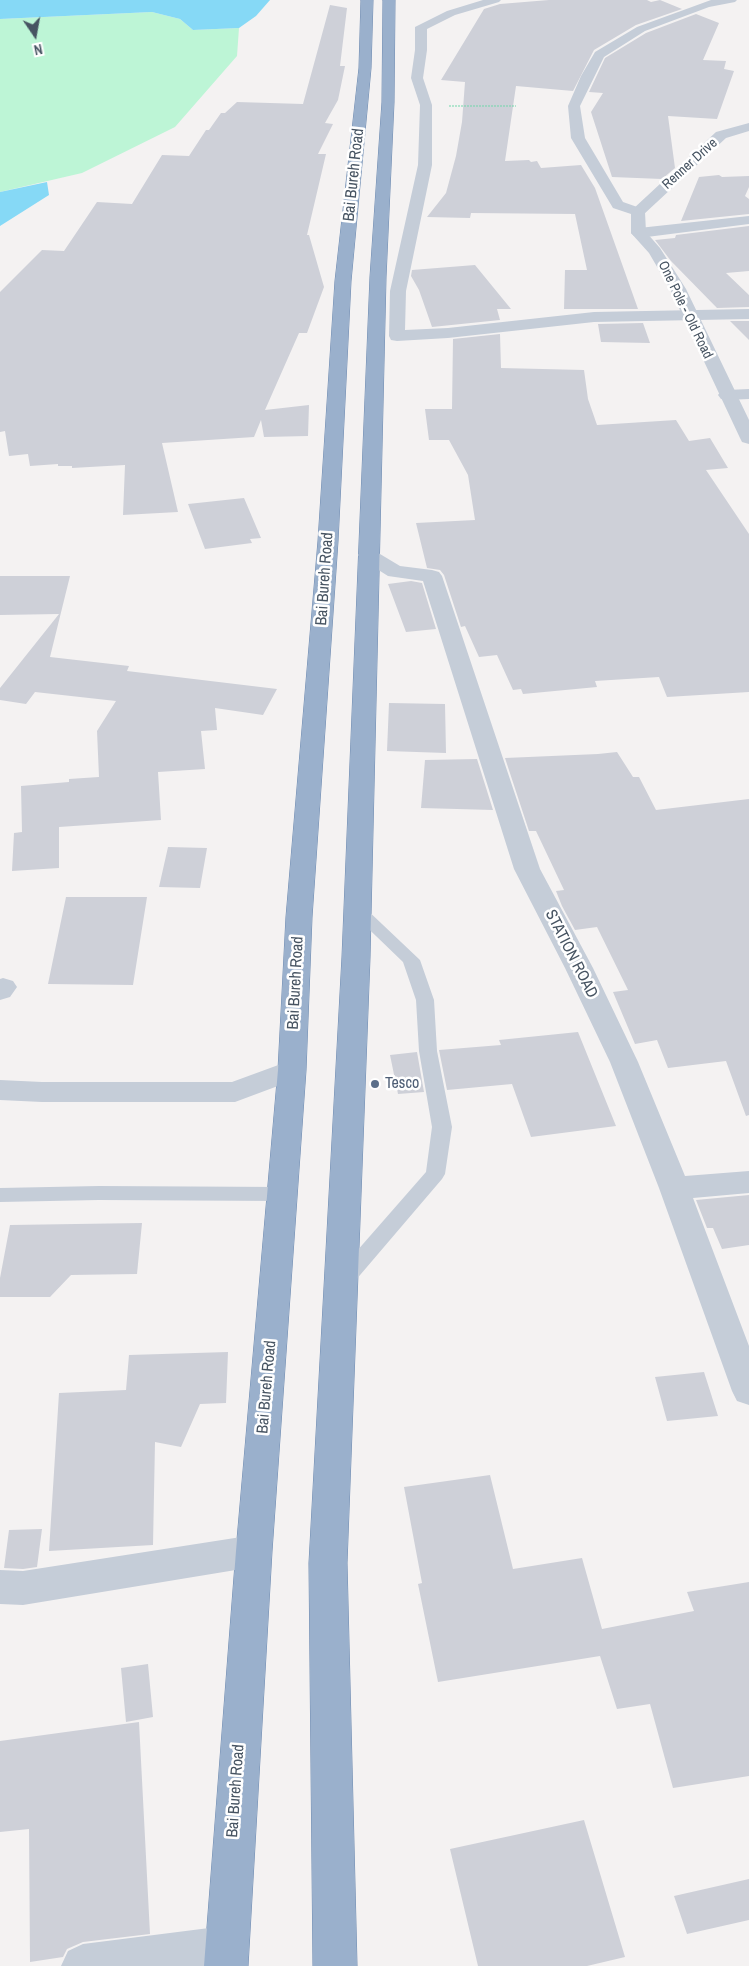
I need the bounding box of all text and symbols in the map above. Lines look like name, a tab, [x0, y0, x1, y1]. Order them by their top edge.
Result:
north arrow	[10, 10, 60, 60]
text: N	[32, 40, 44, 59]
street label: Bai Bureh Road	[340, 128, 368, 222]
street label: Renner Drive	[659, 135, 721, 193]
street label: One Pole - Old Road	[654, 258, 716, 362]
street label: Bai Bureh Road	[312, 532, 338, 626]
street label: STATION ROAD	[541, 907, 601, 1001]
street label: Bai Bureh Road	[284, 936, 308, 1030]
place label: Tesco	[385, 1074, 419, 1094]
marker: Tesco	[369, 1078, 381, 1090]
street label: Bai Bureh Road	[253, 1340, 281, 1434]
street label: Bai Bureh Road	[223, 1744, 249, 1838]

